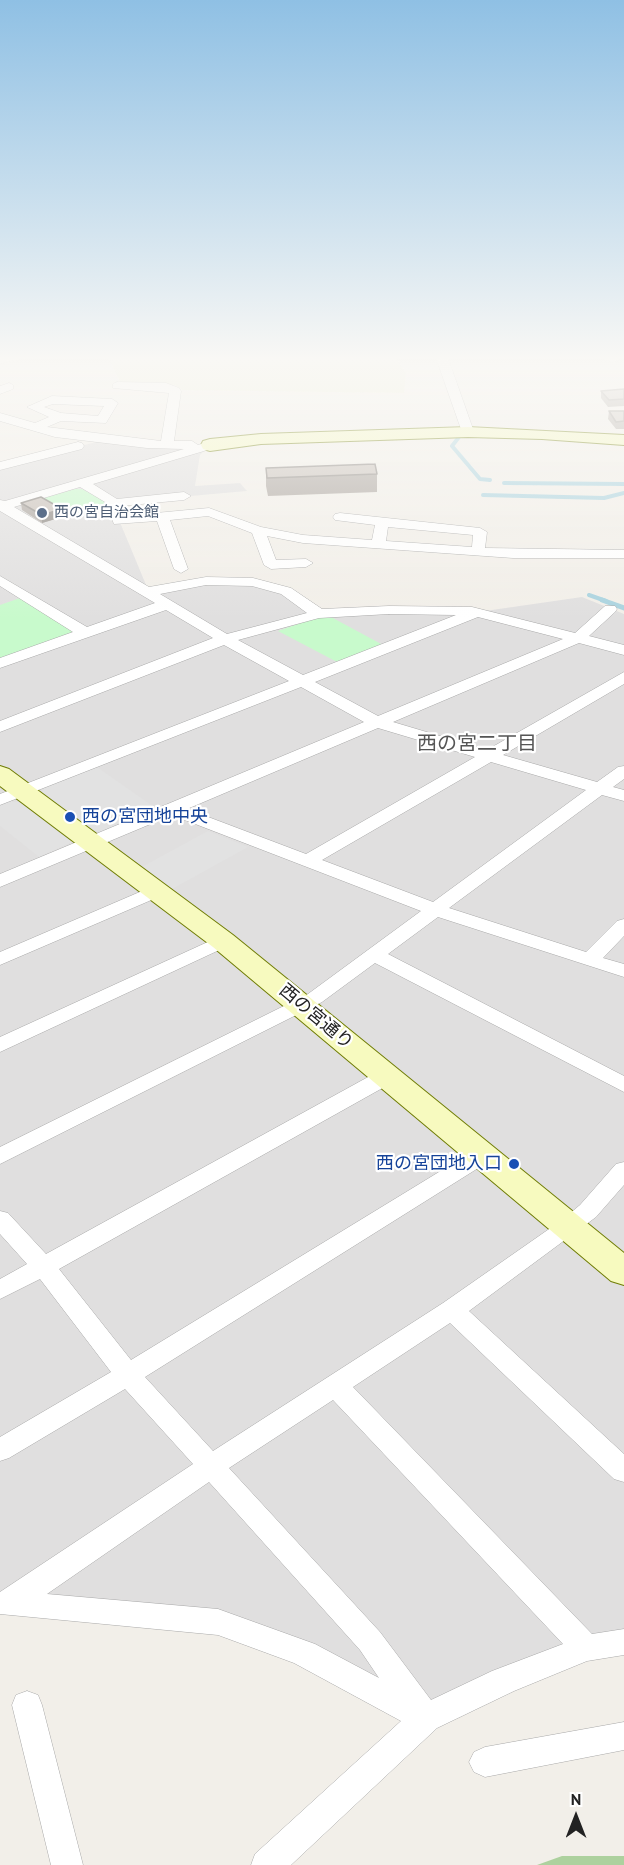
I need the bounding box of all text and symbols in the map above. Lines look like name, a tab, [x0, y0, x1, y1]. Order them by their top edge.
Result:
place label: 西の宮自治会館	[54, 504, 159, 522]
marker: 西の宮自治会館	[35, 506, 49, 520]
district label: 西の宮二丁目	[417, 732, 537, 756]
place label: 西の宮団地中央	[82, 806, 208, 828]
marker: 西の宮団地中央	[63, 810, 77, 824]
street label: 西の宮通り	[275, 980, 357, 1054]
place label: 西の宮団地入口	[376, 1153, 502, 1175]
marker: 西の宮団地入口	[507, 1157, 521, 1171]
north arrow	[546, 1787, 606, 1847]
text: N	[571, 1789, 581, 1809]

